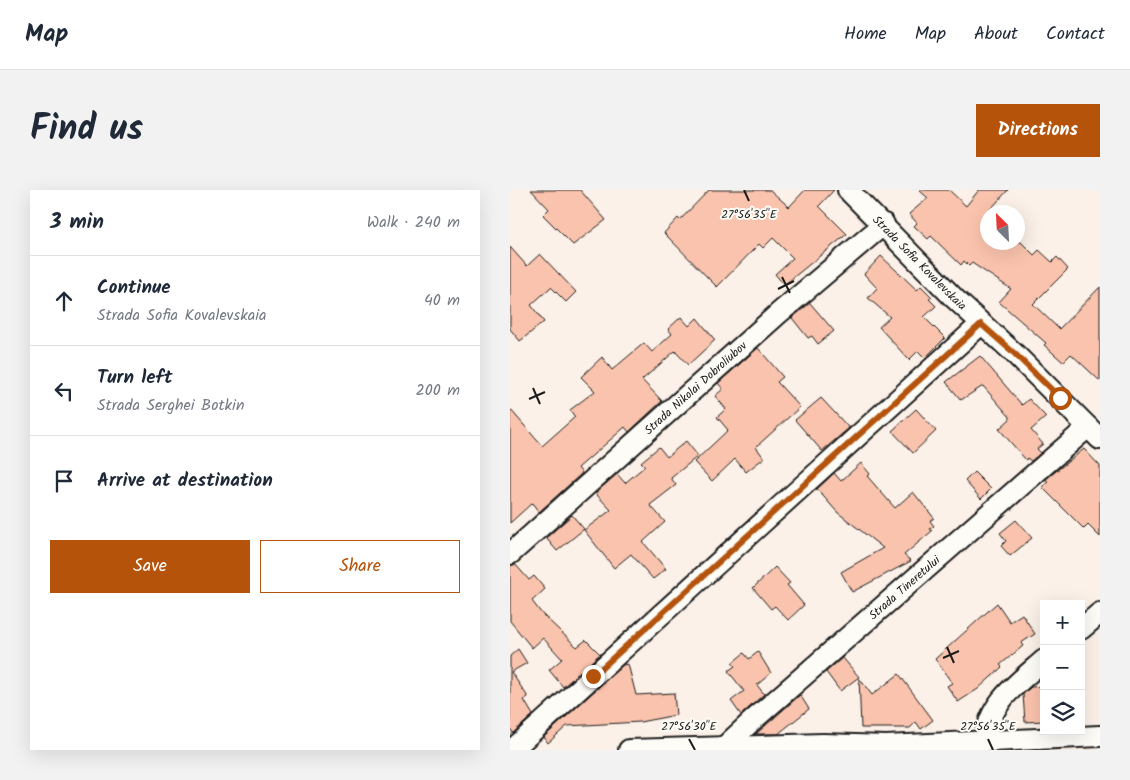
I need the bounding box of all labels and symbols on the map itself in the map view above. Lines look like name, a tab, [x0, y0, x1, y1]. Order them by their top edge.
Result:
text: 27°56'35"E	[721, 205, 778, 224]
north arrow	[980, 205, 1025, 250]
street label: Strada Sofia Kovalevskaia	[868, 211, 971, 315]
street label: Strada Nikolai Dobroliubov	[640, 336, 752, 440]
route start	[1049, 387, 1072, 410]
street label: Strada Tineretului	[865, 551, 945, 625]
route end	[582, 665, 605, 688]
text: 27°56'30"E	[661, 717, 718, 736]
text: 27°56'35"E	[960, 717, 1017, 736]

